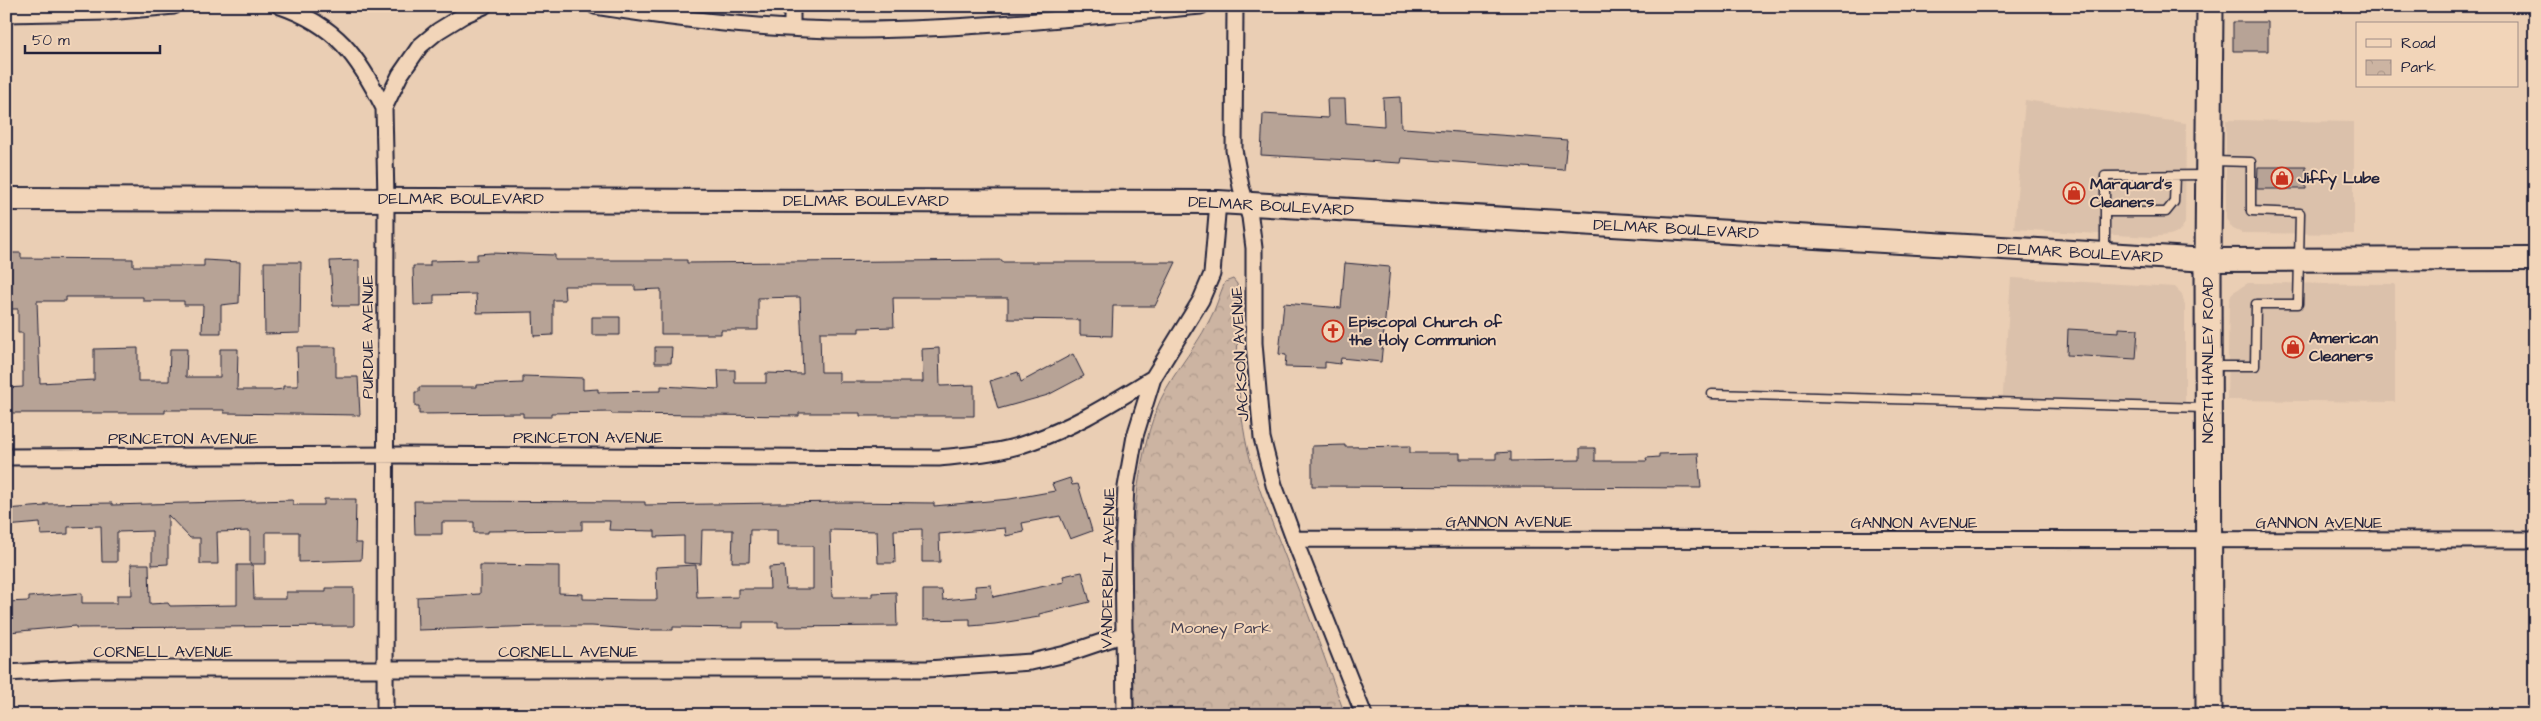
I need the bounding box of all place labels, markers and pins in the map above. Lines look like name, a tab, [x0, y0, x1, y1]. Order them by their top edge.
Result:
shop icon: Jiffy Lube	[2270, 166, 2294, 190]
place label: Jiffy Lube	[2297, 167, 2380, 190]
place label: Marquard's Cleaners	[2090, 173, 2172, 213]
shop icon: Marquard's Cleaners	[2062, 181, 2086, 205]
place label: Episcopal Church of the Holy Communion	[1348, 311, 1503, 352]
church icon: Episcopal Church of the Holy Communion	[1321, 319, 1345, 343]
place label: American Cleaners	[2309, 327, 2378, 367]
shop icon: American Cleaners	[2281, 335, 2305, 359]

